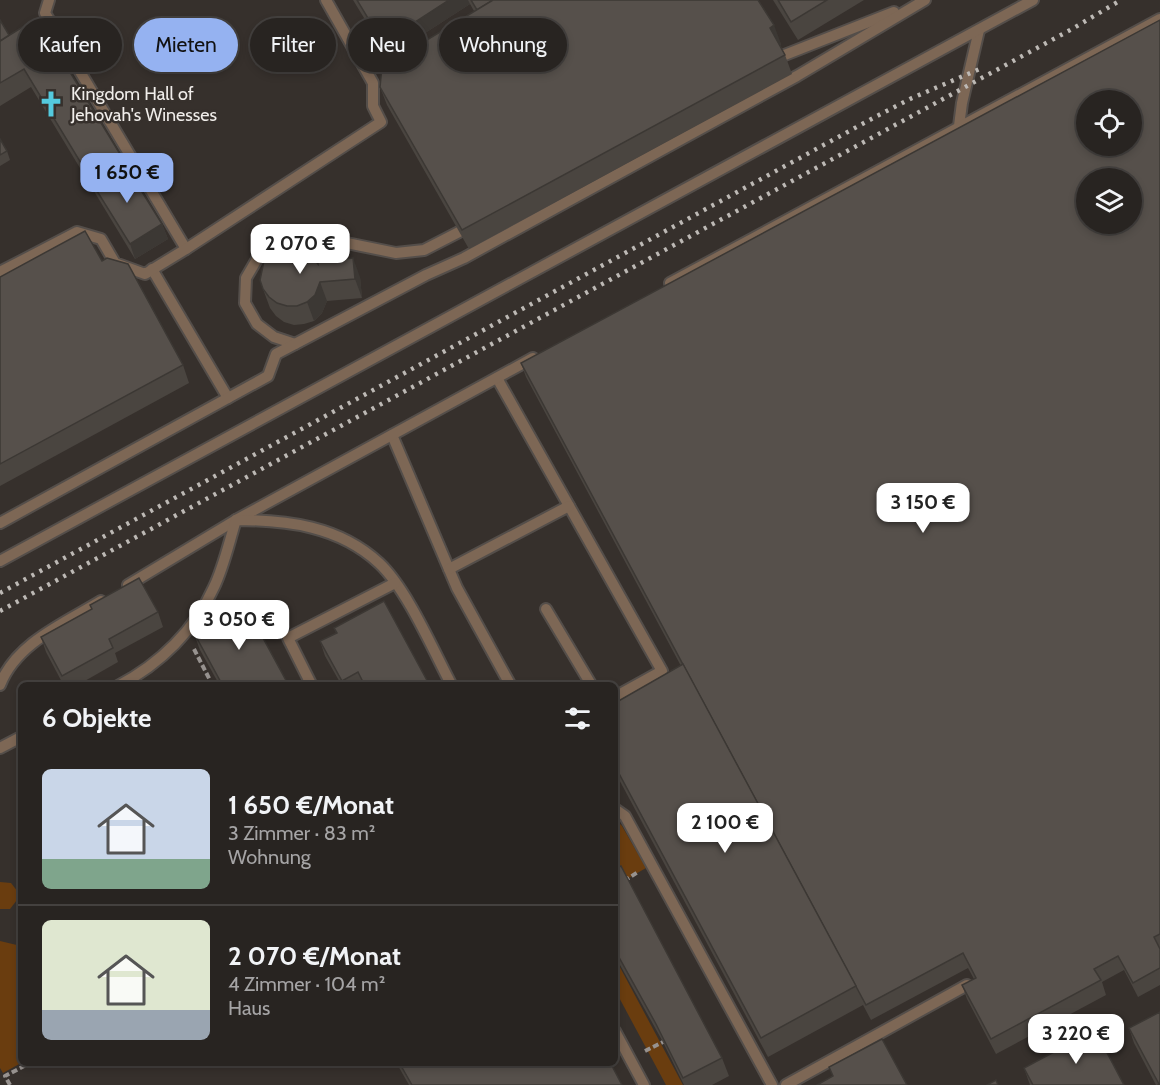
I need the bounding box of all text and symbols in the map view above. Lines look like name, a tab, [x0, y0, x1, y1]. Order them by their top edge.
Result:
chip: Kaufen	[18, 18, 122, 72]
chip: Mieten	[134, 18, 238, 72]
chip: Filter	[250, 18, 336, 72]
chip: Neu	[348, 18, 427, 72]
chip: Wohnung	[439, 18, 567, 72]
place label: Kingdom Hall of Jehovah's Winesses	[70, 83, 217, 126]
church icon: Kingdom Hall of Jehovah's Winesses	[36, 89, 66, 119]
map controls	[1076, 90, 1142, 234]
button: locate	[1076, 90, 1142, 156]
pin: 1 650 €	[72, 153, 182, 204]
text: 1 650 €	[94, 160, 160, 184]
button: layers	[1076, 168, 1142, 234]
pin: 2 070 €	[245, 224, 355, 275]
text: 2 070 €	[265, 231, 335, 255]
pin: 3 150 €	[868, 483, 978, 534]
text: 3 150 €	[891, 490, 955, 514]
pin: 3 050 €	[184, 600, 294, 651]
text: 3 050 €	[203, 607, 275, 631]
text: 6 Objekte	[42, 702, 151, 734]
icon: filters	[561, 702, 594, 735]
text: 1 650 €/Monat	[228, 789, 394, 821]
icon: home	[90, 793, 162, 865]
pin: 2 100 €	[670, 803, 780, 854]
text: 2 100 €	[691, 810, 759, 834]
text: 3 Zimmer · 83 m²	[228, 821, 375, 845]
text: Wohnung	[228, 845, 311, 869]
text: 2 070 €/Monat	[228, 940, 401, 972]
icon: home	[90, 944, 162, 1016]
text: 4 Zimmer · 104 m²	[228, 972, 385, 996]
text: Haus	[228, 996, 270, 1020]
pin: 3 220 €	[1021, 1014, 1131, 1065]
text: 3 220 €	[1042, 1021, 1110, 1045]

